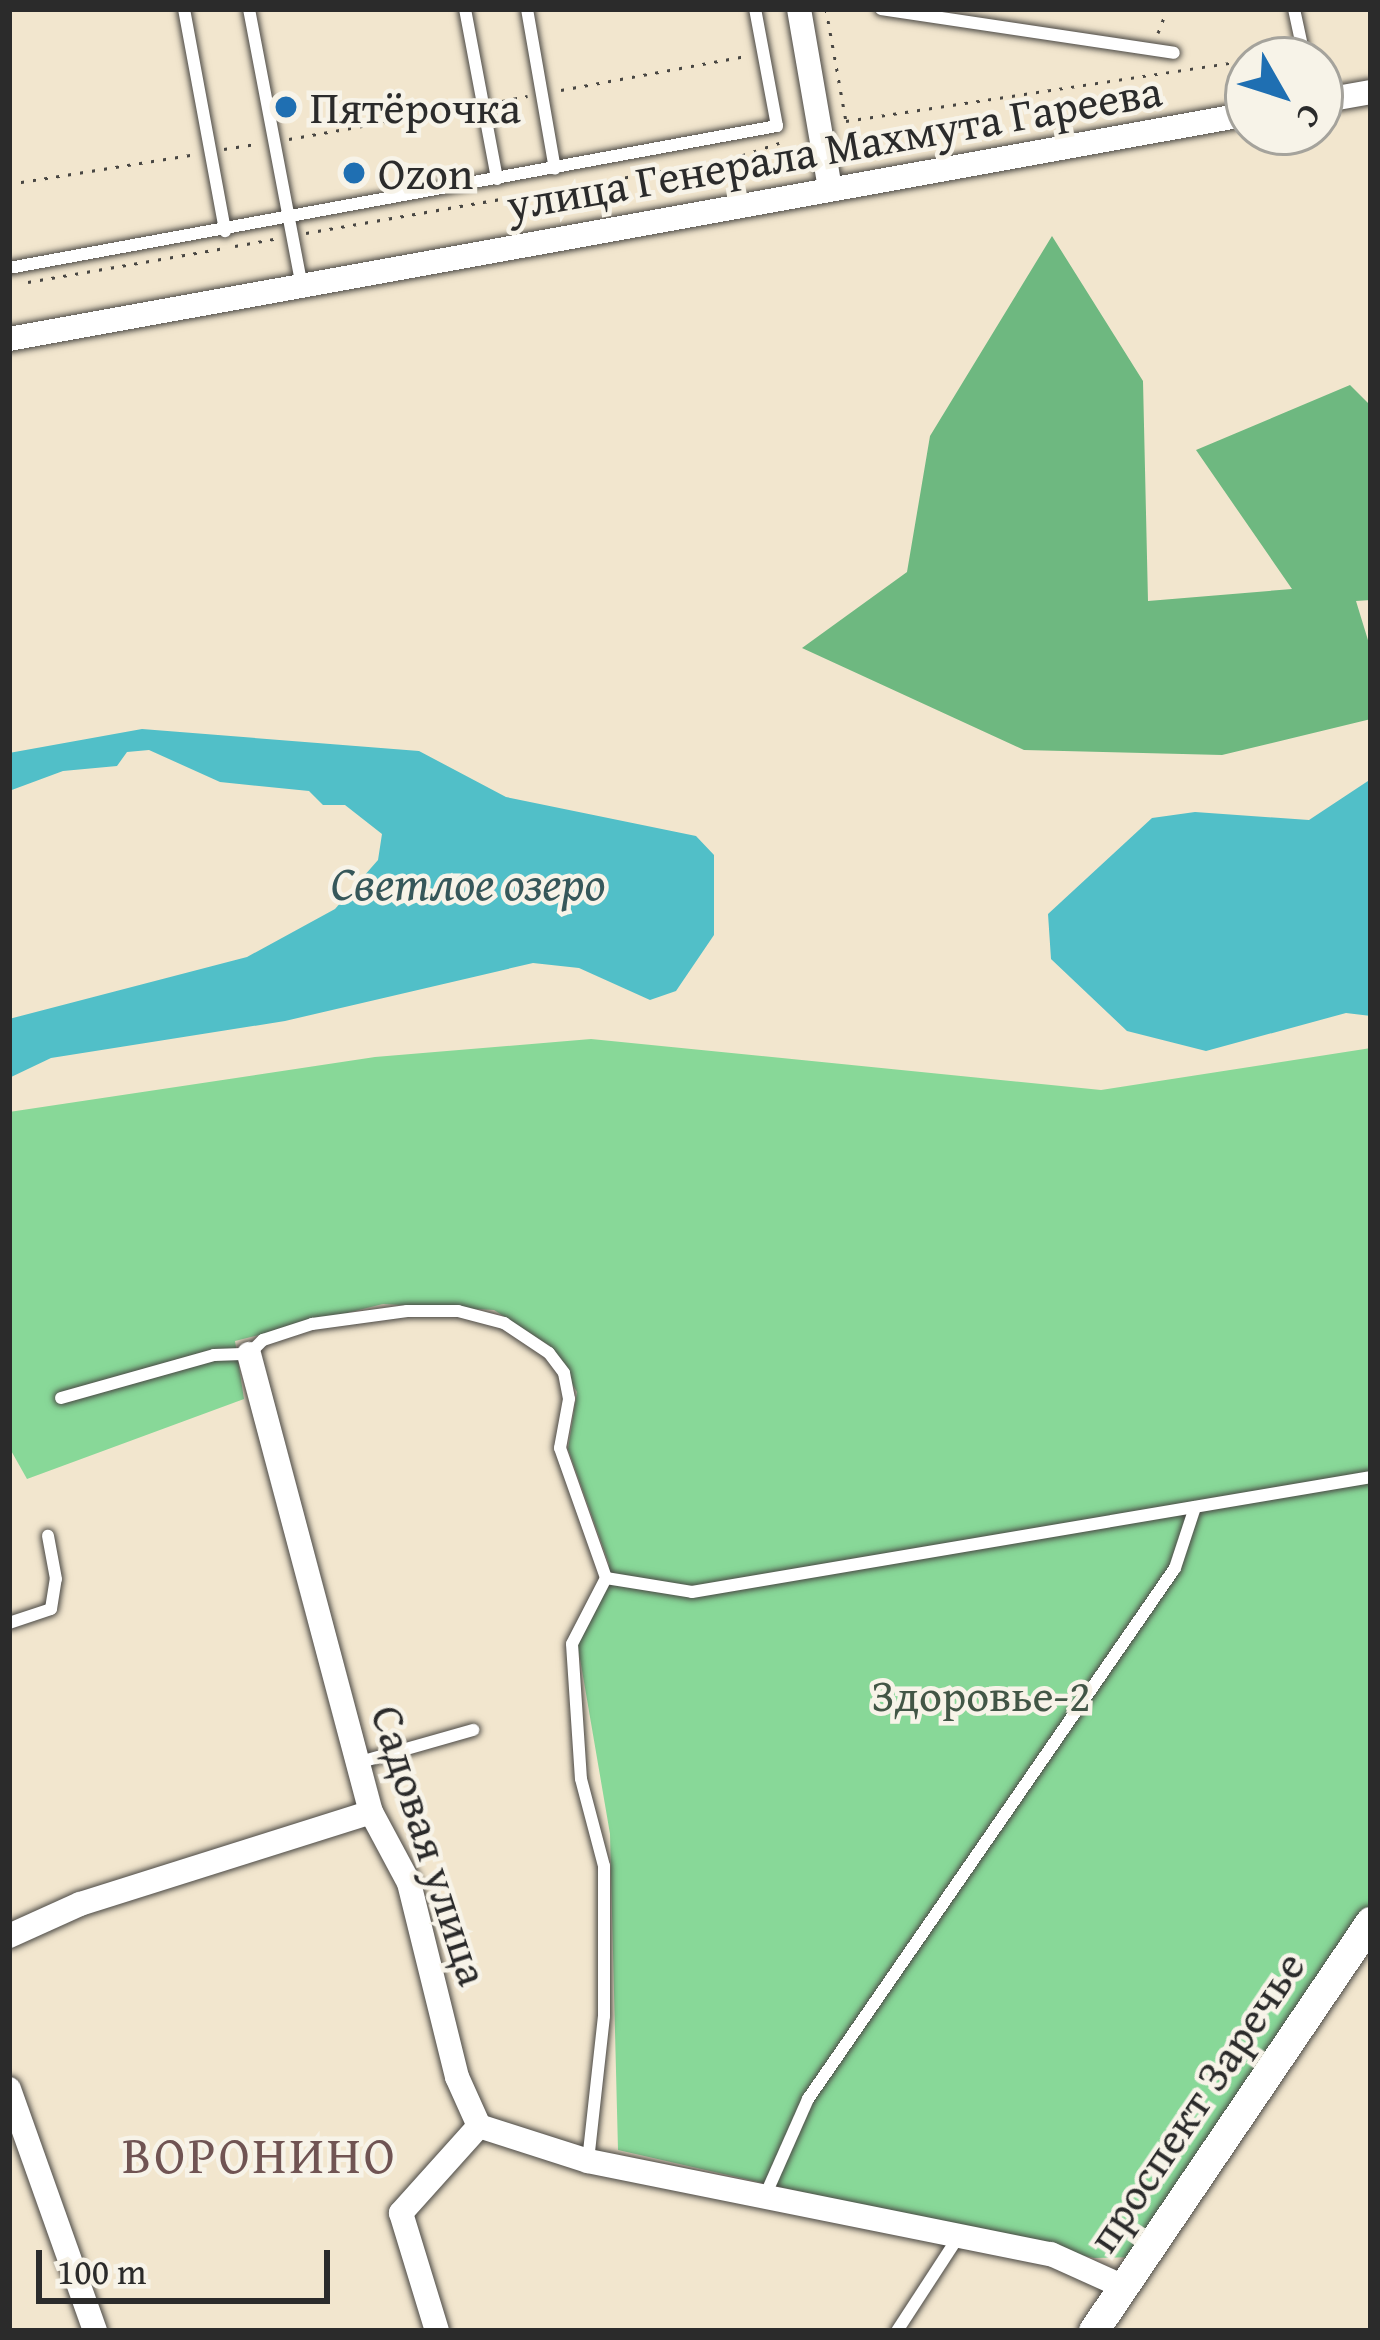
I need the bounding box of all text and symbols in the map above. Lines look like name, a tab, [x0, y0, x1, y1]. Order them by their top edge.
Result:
north arrow	[1224, 36, 1344, 156]
street label: улица Генерала Махмута Гареева	[502, 63, 1166, 231]
place label: Пятёрочка	[310, 80, 521, 134]
marker: Пятёрочка	[273, 94, 299, 120]
text: С	[1285, 94, 1334, 139]
place label: Ozon	[378, 146, 473, 200]
marker: Ozon	[341, 160, 367, 186]
water label: Светлое озеро	[331, 854, 605, 912]
park label: Здоровье-2	[871, 1668, 1091, 1722]
street label: Садовая улица	[360, 1698, 502, 1992]
street label: проспект Заречье	[1075, 1940, 1315, 2262]
district label: ВОРОНИНО	[122, 2124, 398, 2186]
scale bar	[42, 2226, 336, 2300]
text: 100 m	[57, 2244, 146, 2297]

